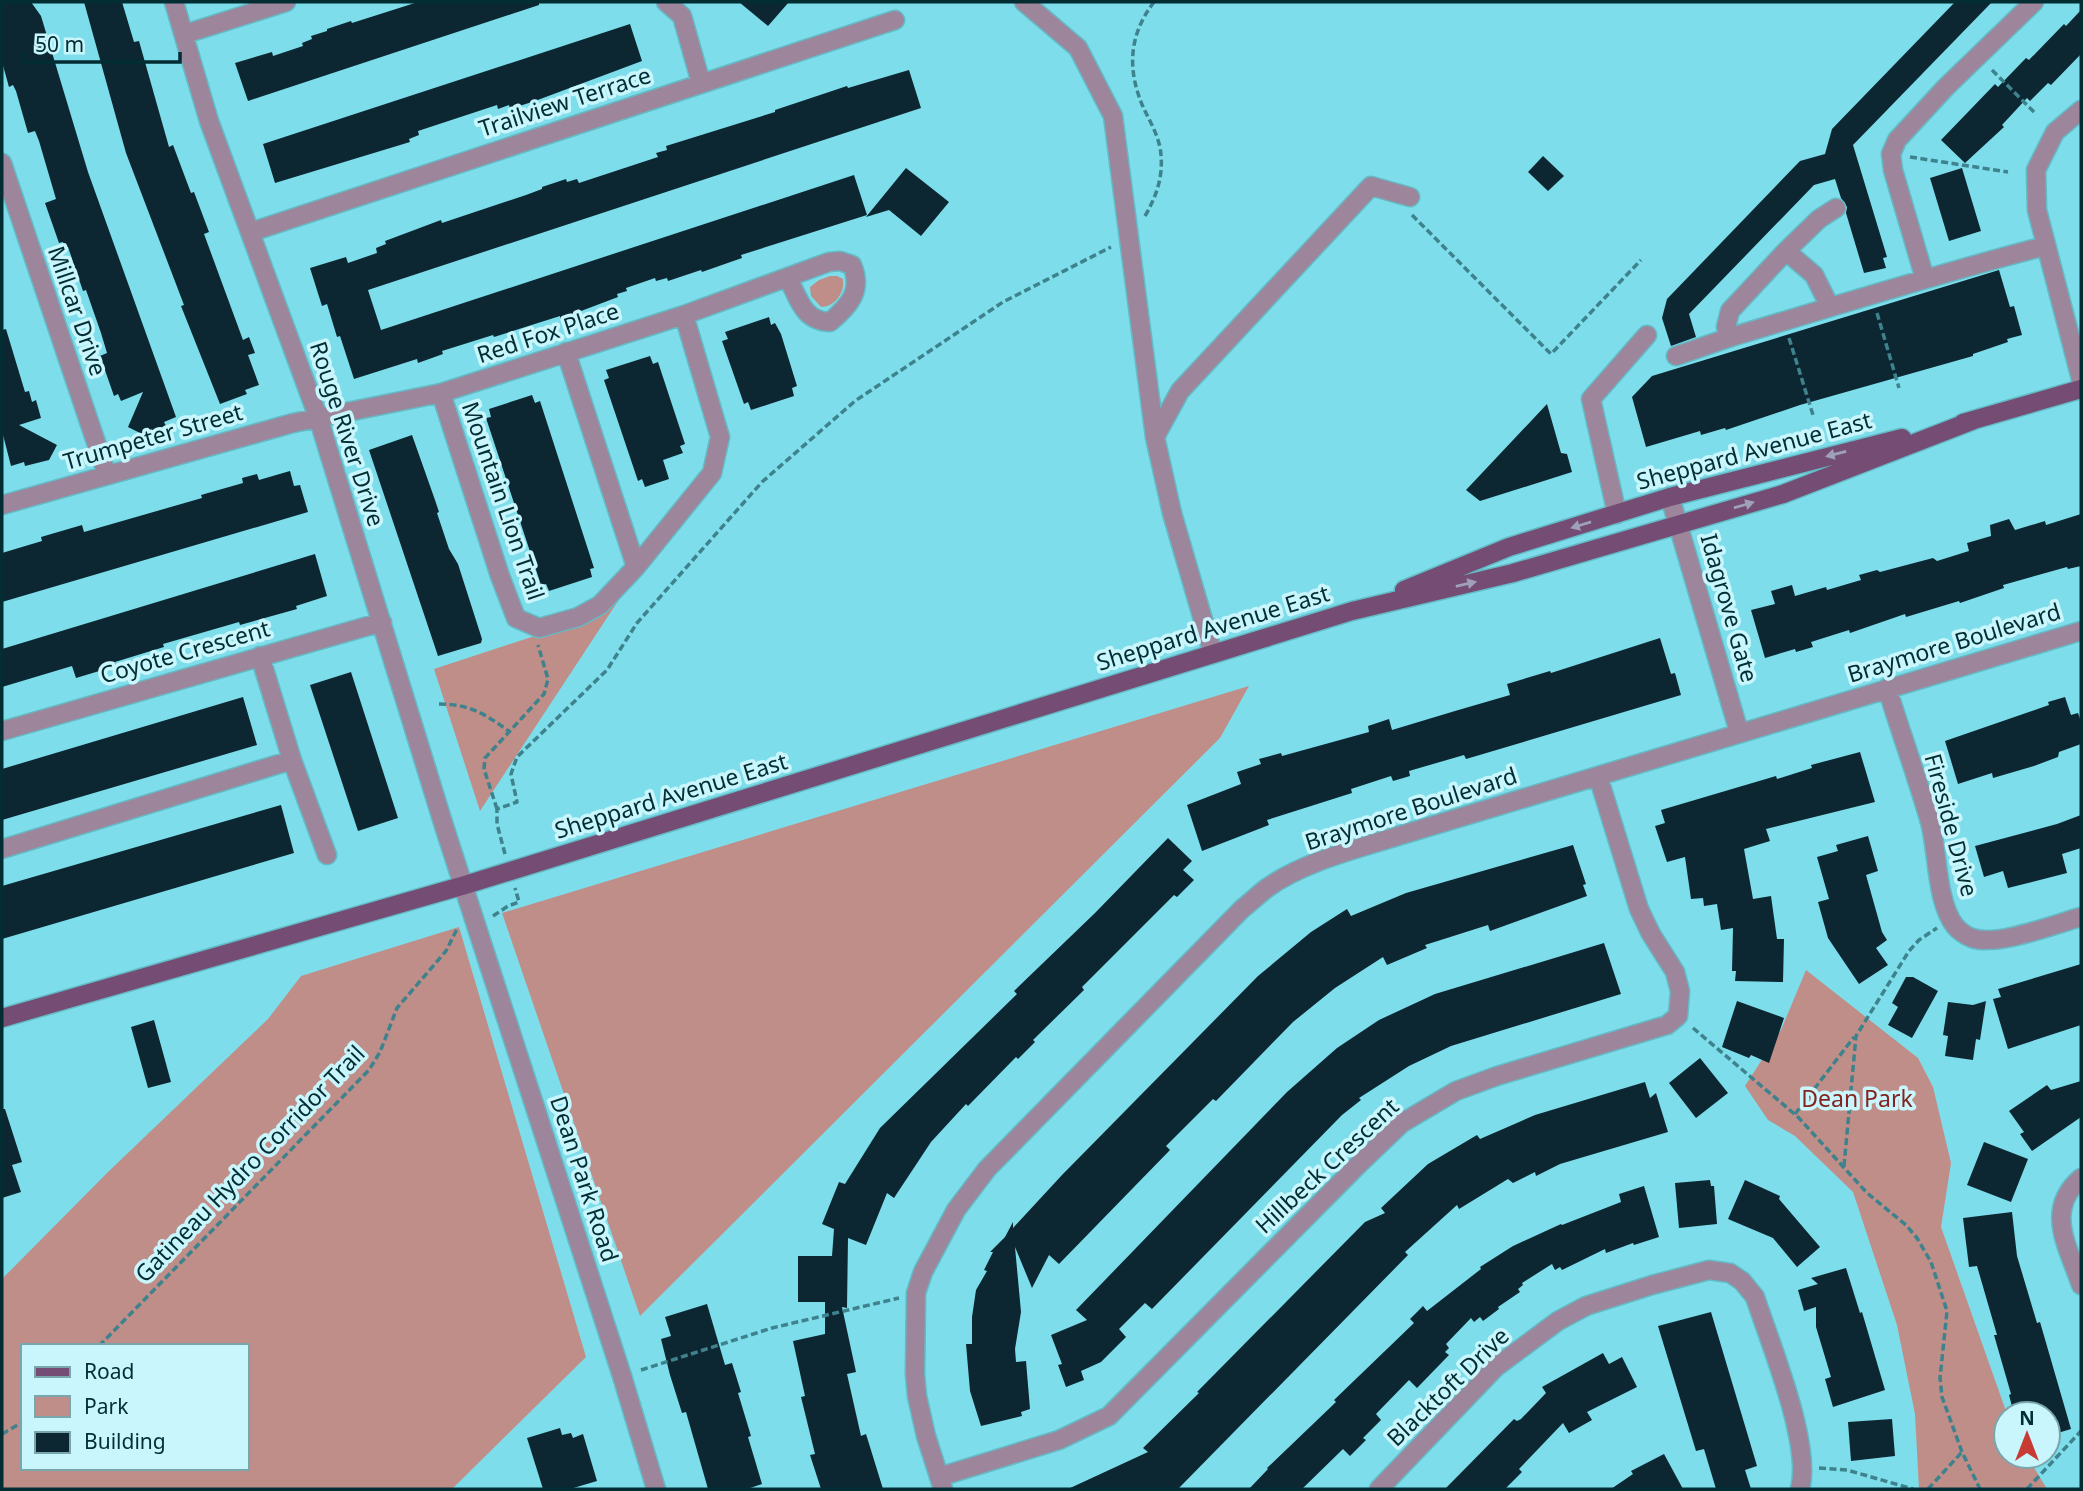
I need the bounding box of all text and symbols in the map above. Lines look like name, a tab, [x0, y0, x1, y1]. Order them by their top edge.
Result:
scale bar	[24, 21, 180, 65]
text: 50 m	[35, 30, 84, 58]
street label: Trailview Terrace	[475, 58, 655, 144]
street label: Millcar Drive	[41, 242, 115, 380]
street label: Red Fox Place	[473, 294, 623, 370]
street label: Rouge River Drive	[303, 337, 393, 530]
street label: Trumpeter Street	[59, 395, 246, 477]
street label: Mountain Lion Trail	[455, 397, 553, 604]
street label: Sheppard Avenue East	[1633, 403, 1875, 497]
one-way arrow	[1825, 449, 1847, 460]
one-way arrow	[1733, 499, 1755, 510]
one-way arrow	[1571, 520, 1592, 531]
street label: Idagrove Gate	[1693, 530, 1766, 686]
street label: Sheppard Avenue East	[1092, 576, 1333, 678]
one-way arrow	[1455, 579, 1477, 590]
street label: Braymore Boulevard	[1843, 594, 2064, 690]
street label: Coyote Crescent	[96, 612, 273, 691]
street label: Sheppard Avenue East	[550, 744, 791, 846]
street label: Fireside Drive	[1918, 750, 1986, 900]
street label: Braymore Boulevard	[1300, 759, 1521, 857]
street label: Gatineau Hydro Corridor Trail	[127, 1038, 371, 1289]
park label: Dean Park	[1801, 1082, 1913, 1114]
street label: Hillbeck Crescent	[1248, 1090, 1405, 1240]
street label: Dean Park Road	[543, 1092, 627, 1266]
street label: Blacktoft Drive	[1379, 1320, 1515, 1453]
legend	[21, 1344, 248, 1470]
text: Road	[84, 1357, 134, 1385]
text: Park	[84, 1392, 129, 1420]
north arrow	[1992, 1400, 2062, 1470]
text: N	[2019, 1405, 2035, 1431]
text: Building	[84, 1427, 166, 1455]

